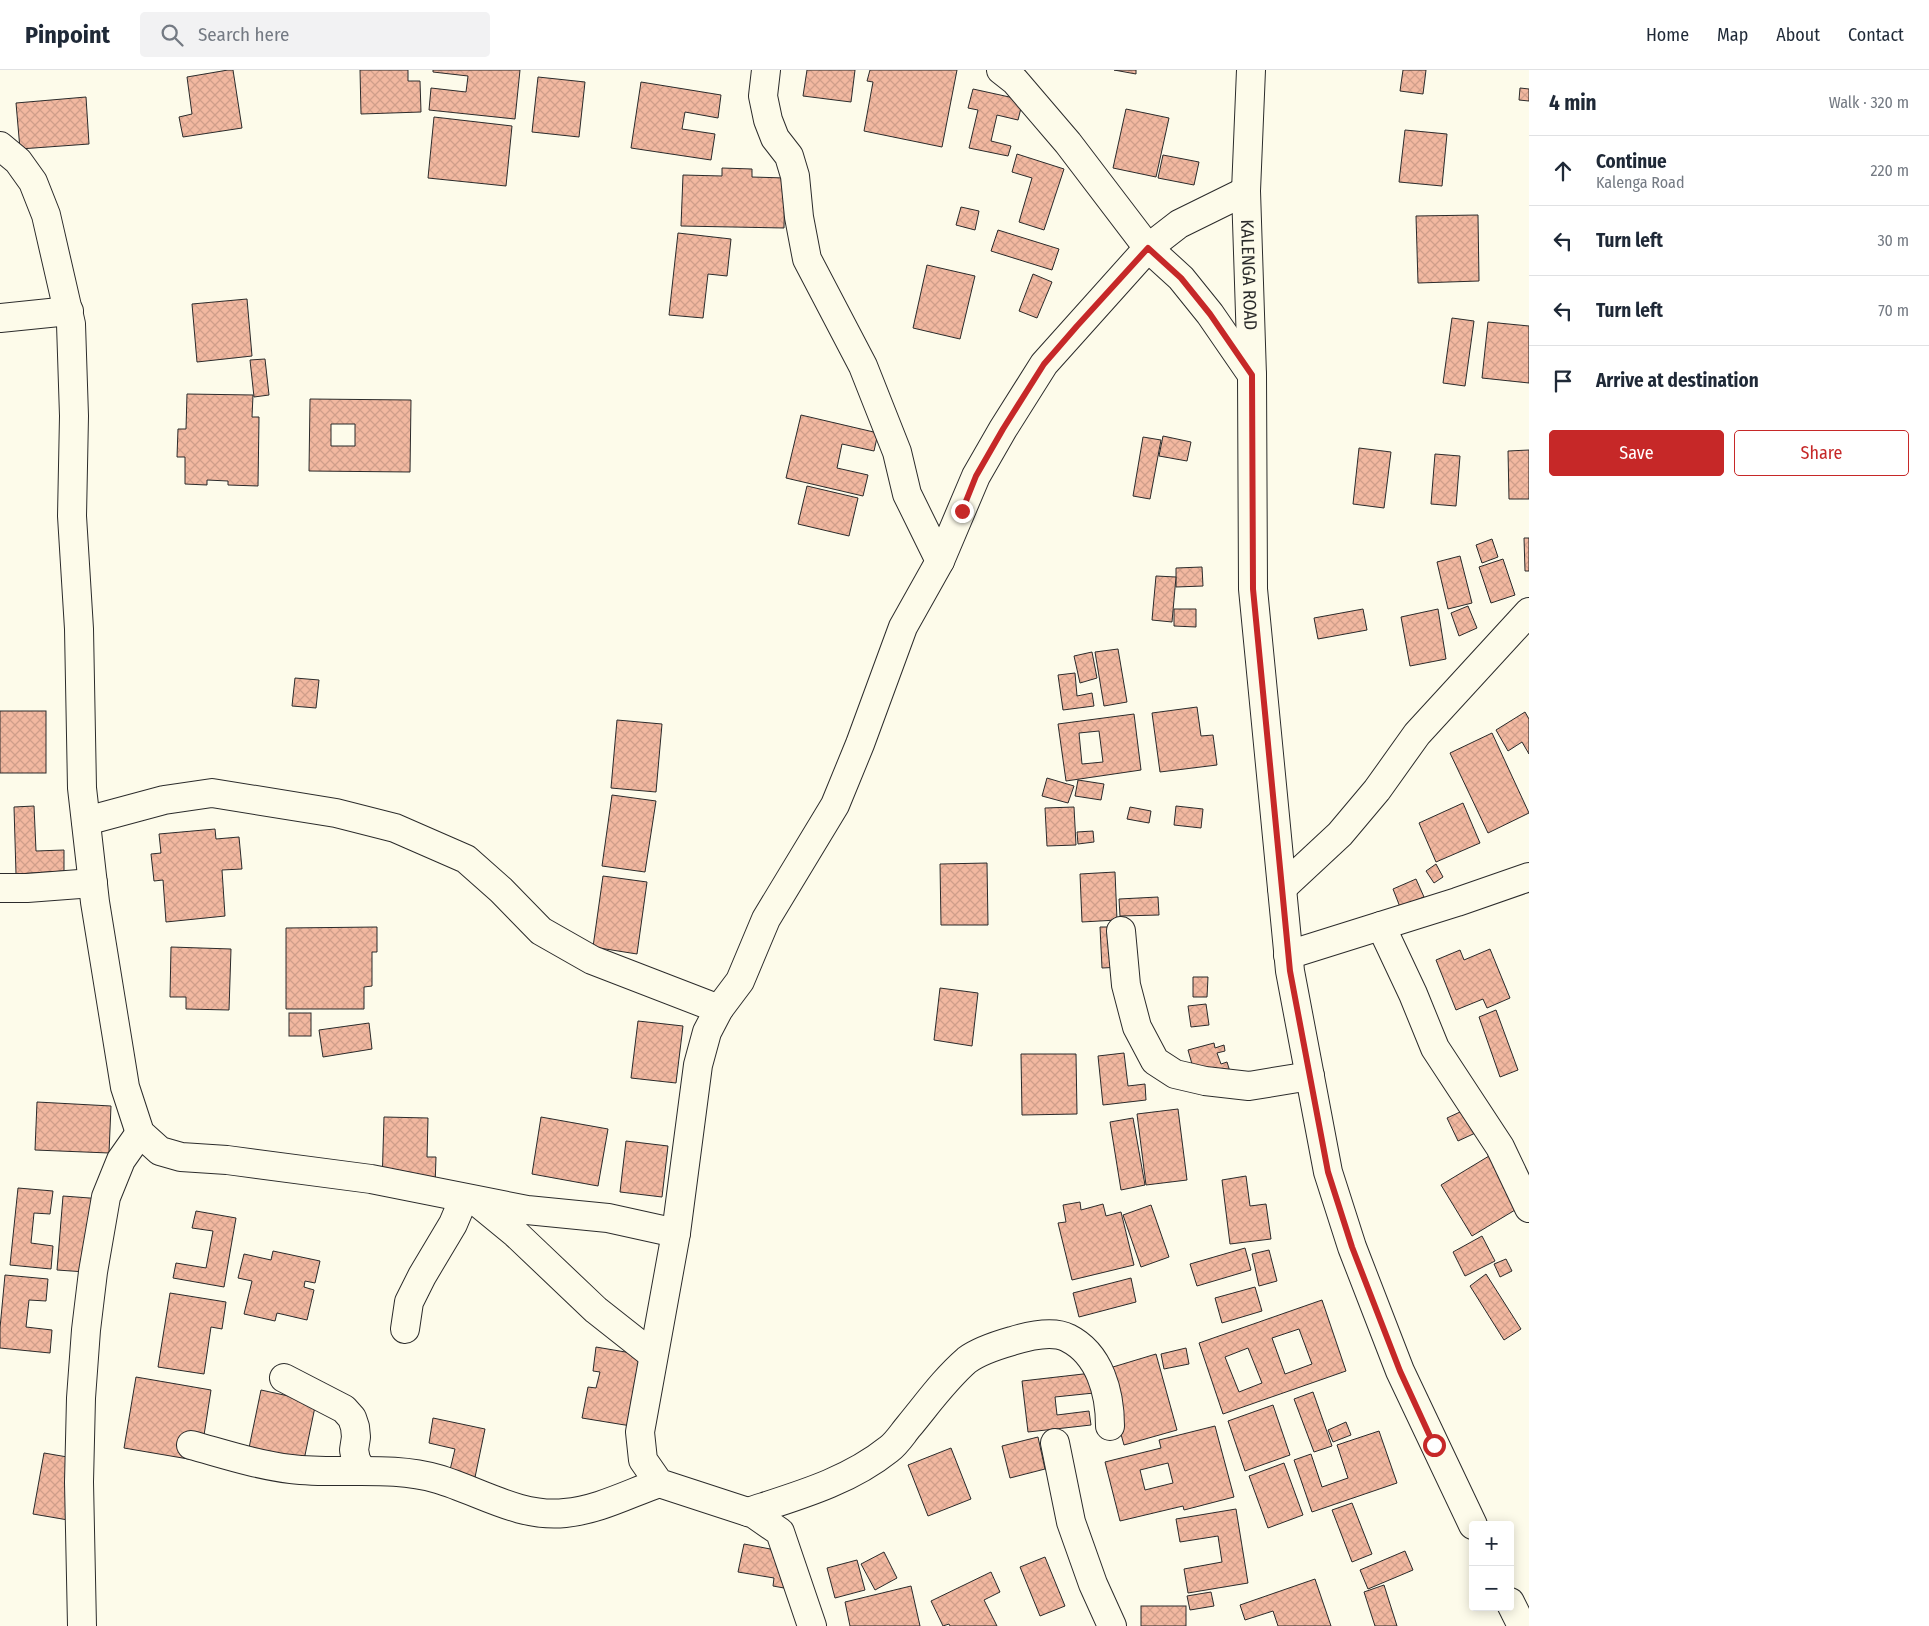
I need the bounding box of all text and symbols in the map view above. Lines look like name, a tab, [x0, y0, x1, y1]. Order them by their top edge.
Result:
search box	[140, 12, 490, 57]
text: Pinpoint	[25, 21, 110, 49]
icon: search	[158, 21, 186, 49]
text: Search here	[198, 23, 289, 46]
text: Home	[1646, 24, 1689, 46]
text: Map	[1717, 24, 1748, 46]
text: About	[1776, 24, 1820, 46]
text: Contact	[1848, 24, 1904, 46]
text: 4 min	[1549, 90, 1597, 116]
text: Walk · 320 m	[1829, 93, 1909, 112]
text: Continue	[1596, 150, 1667, 173]
icon: ahead	[1549, 157, 1577, 185]
text: 220 m	[1870, 161, 1909, 180]
text: Kalenga Road	[1596, 173, 1685, 192]
street label: KALENGA ROAD	[1236, 219, 1262, 331]
icon: left	[1549, 227, 1577, 255]
text: Turn left	[1596, 229, 1663, 252]
text: 30 m	[1877, 231, 1909, 250]
icon: left	[1549, 297, 1577, 325]
text: Turn left	[1596, 299, 1663, 322]
text: 70 m	[1878, 301, 1909, 320]
icon: arrive	[1549, 367, 1577, 395]
text: Arrive at destination	[1596, 369, 1759, 392]
button: Save	[1549, 430, 1724, 476]
button: Share	[1734, 430, 1909, 476]
route end	[951, 500, 974, 523]
route start	[1423, 1434, 1446, 1457]
map controls	[1469, 1521, 1514, 1611]
button: +	[1469, 1521, 1514, 1566]
button: −	[1469, 1566, 1514, 1611]

